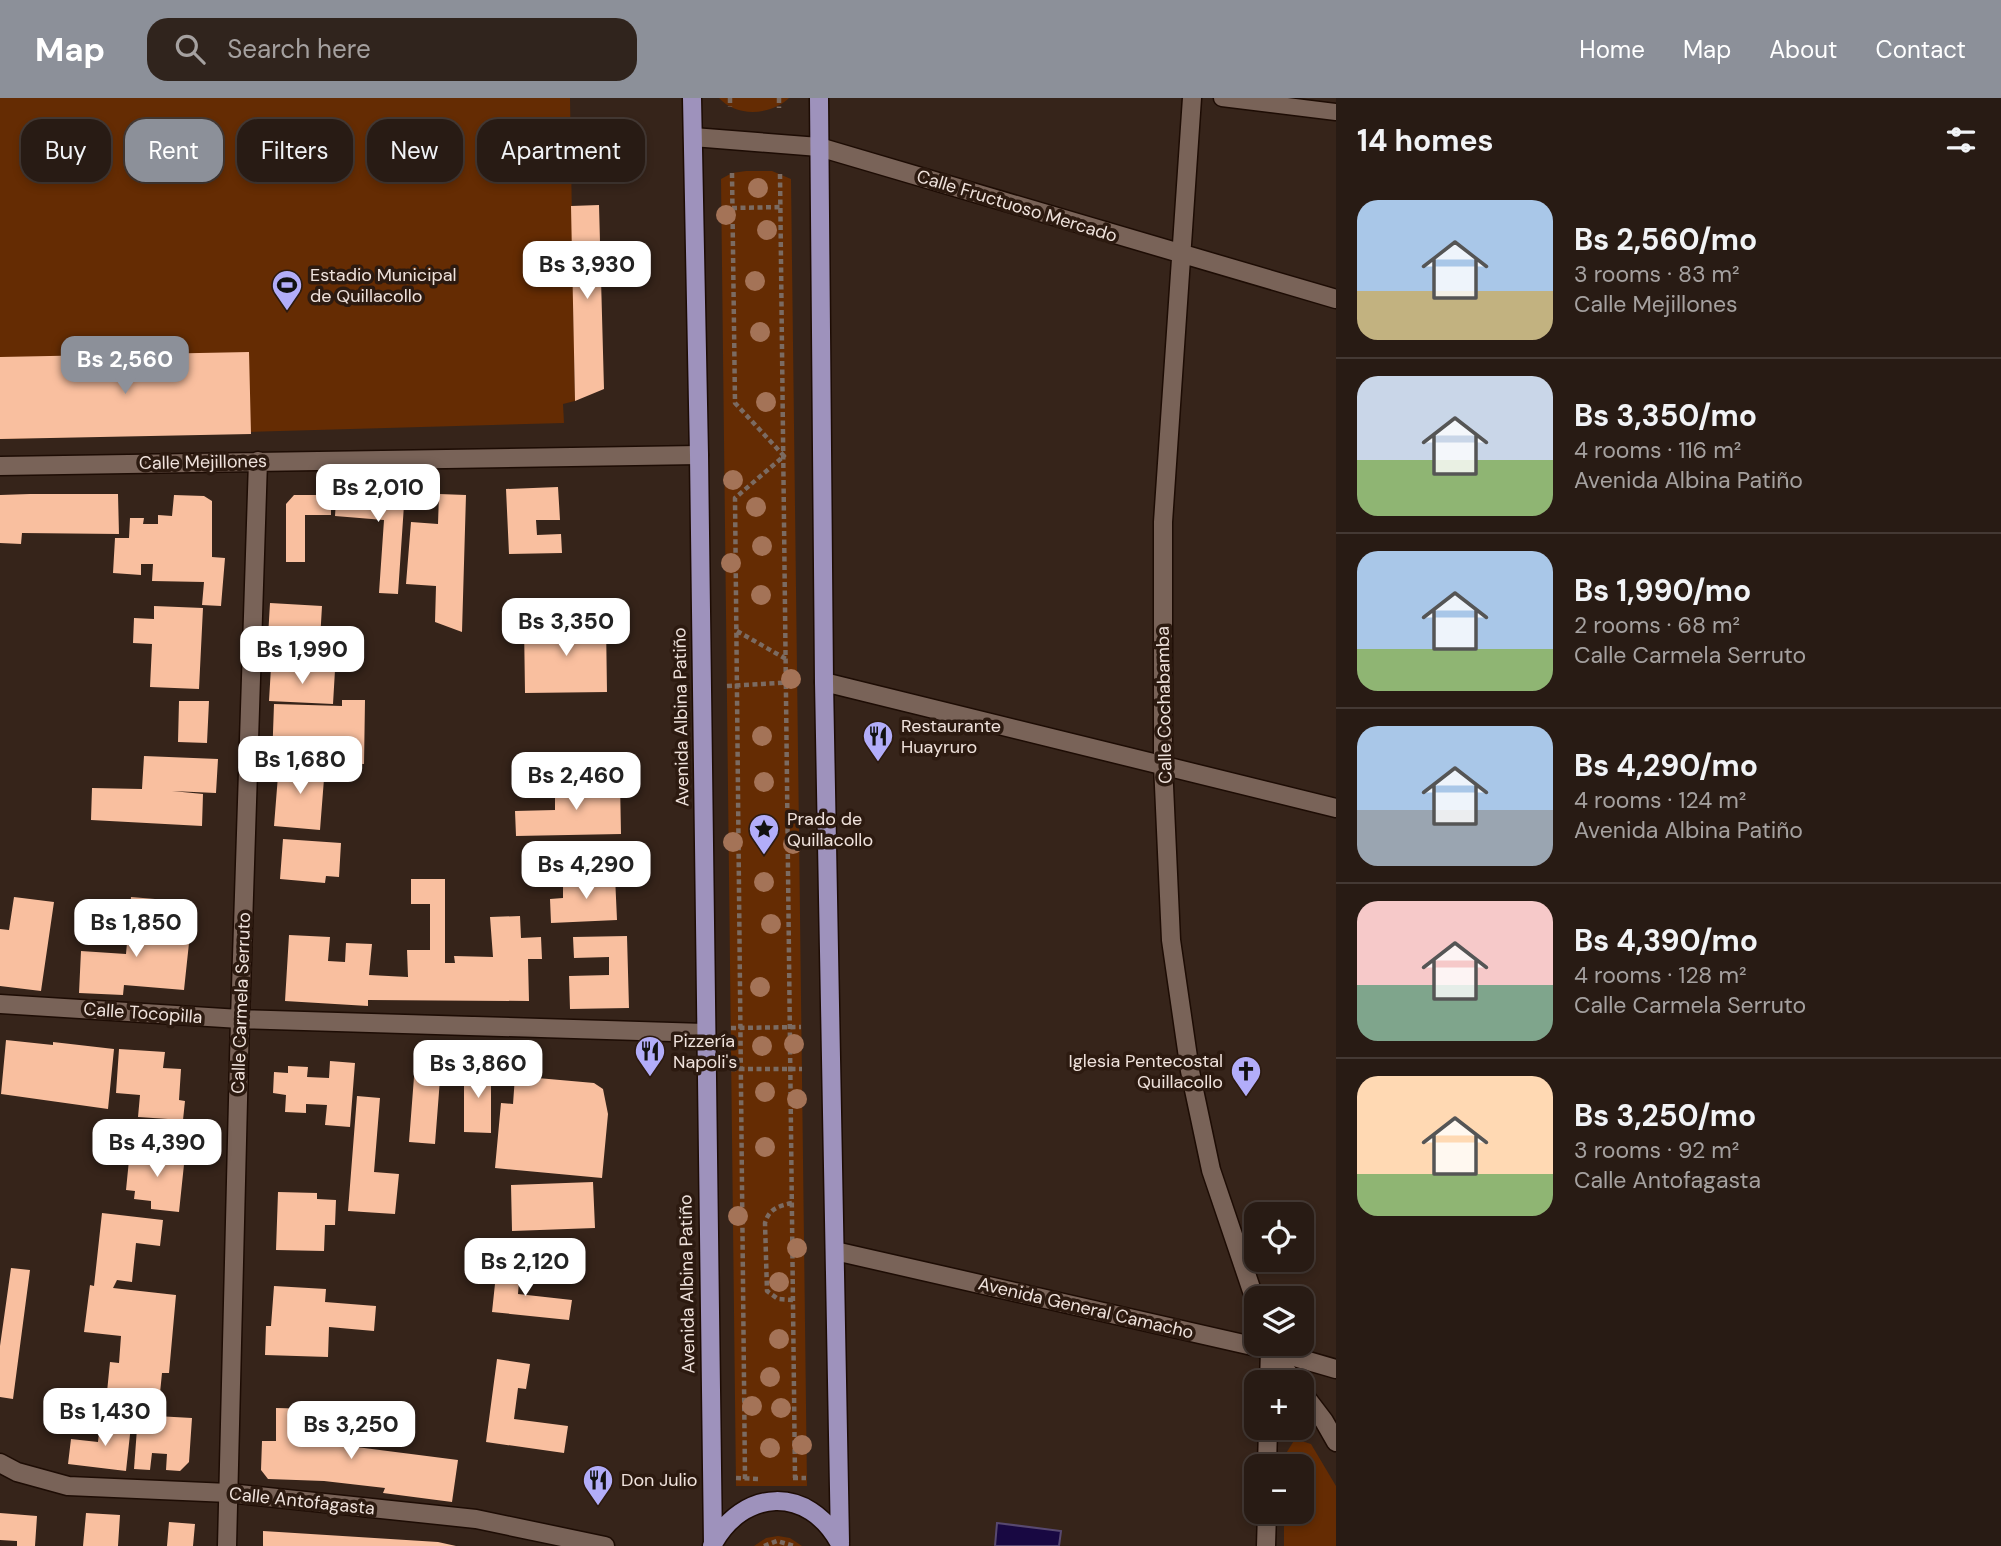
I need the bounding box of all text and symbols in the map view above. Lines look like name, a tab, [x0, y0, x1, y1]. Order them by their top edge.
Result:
search box	[147, 18, 637, 81]
text: Map	[35, 28, 105, 71]
icon: search	[171, 30, 209, 68]
text: Search here	[227, 32, 371, 66]
text: Home	[1579, 34, 1645, 65]
text: Map	[1683, 34, 1731, 65]
text: About	[1769, 34, 1838, 65]
text: Contact	[1876, 34, 1966, 65]
chip: Buy	[21, 119, 111, 182]
chip: Rent	[125, 119, 223, 182]
chip: Filters	[237, 119, 353, 182]
chip: New	[367, 119, 463, 182]
chip: Apartment	[477, 119, 645, 182]
text: 14 homes	[1357, 121, 1494, 160]
icon: filters	[1942, 121, 1980, 159]
street label: Calle Fructuoso Mercado	[914, 164, 1120, 248]
text: Bs 2,560/mo	[1574, 220, 1757, 259]
icon: home	[1413, 228, 1497, 312]
pin: Bs 3,930	[515, 242, 659, 301]
text: Bs 3,930	[539, 249, 635, 279]
text: 3 rooms · 83 m²	[1574, 259, 1740, 289]
place label: Estadio Municipal de Quillacollo	[310, 263, 457, 308]
sports icon: Estadio Municipal de Quillacollo	[270, 268, 304, 312]
text: Calle Mejillones	[1574, 289, 1738, 319]
pin: Bs 2,560	[53, 336, 197, 396]
text: Bs 2,560	[77, 344, 173, 374]
text: Bs 3,350/mo	[1574, 396, 1757, 435]
icon: home	[1413, 404, 1497, 488]
text: 4 rooms · 116 m²	[1574, 435, 1741, 465]
street label: Calle Mejillones	[139, 449, 267, 475]
pin: Bs 2,010	[306, 464, 450, 524]
text: Avenida Albina Patiño	[1574, 465, 1803, 495]
text: Bs 2,010	[332, 472, 424, 502]
text: Bs 1,990/mo	[1574, 571, 1751, 610]
icon: home	[1413, 579, 1497, 663]
pin: Bs 3,350	[494, 598, 638, 658]
text: Bs 3,350	[518, 606, 614, 636]
text: 2 rooms · 68 m²	[1574, 610, 1740, 640]
pin: Bs 1,990	[230, 626, 374, 686]
street label: Calle Cochabamba	[1151, 626, 1177, 784]
street label: Avenida Albina Patiño	[667, 627, 695, 807]
text: Bs 1,990	[256, 634, 348, 664]
text: Calle Carmela Serruto	[1574, 640, 1806, 670]
place label: Restaurante Huayruro	[901, 714, 1001, 759]
restaurant icon: Restaurante Huayruro	[861, 719, 895, 763]
pin: Bs 1,680	[228, 736, 372, 796]
text: Bs 1,680	[254, 744, 346, 774]
text: Bs 4,290/mo	[1574, 746, 1758, 785]
pin: Bs 2,460	[504, 752, 648, 812]
icon: home	[1413, 754, 1497, 838]
text: Bs 2,460	[528, 760, 624, 790]
text: 4 rooms · 124 m²	[1574, 785, 1746, 815]
place label: Prado de Quillacollo	[787, 807, 873, 852]
place icon: Prado de Quillacollo	[747, 812, 781, 856]
text: Avenida Albina Patiño	[1574, 815, 1803, 845]
pin: Bs 4,290	[514, 842, 658, 901]
text: Bs 4,290	[538, 849, 634, 879]
pin: Bs 1,850	[64, 900, 208, 959]
text: Bs 1,850	[90, 907, 182, 937]
street label: Calle Carmela Serruto	[226, 912, 256, 1094]
text: Bs 4,390/mo	[1574, 921, 1758, 960]
icon: home	[1413, 929, 1497, 1013]
text: 4 rooms · 128 m²	[1574, 960, 1746, 990]
text: Calle Carmela Serruto	[1574, 990, 1806, 1020]
street label: Calle Tocopilla	[83, 997, 203, 1029]
place label: Pizzería Napoli's	[673, 1029, 737, 1074]
restaurant icon: Pizzería Napoli's	[633, 1034, 667, 1078]
pin: Bs 3,860	[406, 1040, 550, 1100]
text: Bs 3,860	[429, 1048, 527, 1078]
place label: Iglesia Pentecostal Quillacollo	[1069, 1049, 1223, 1094]
church icon: Iglesia Pentecostal Quillacollo	[1229, 1054, 1263, 1098]
text: Bs 3,250/mo	[1574, 1096, 1756, 1135]
icon: home	[1413, 1104, 1497, 1188]
pin: Bs 4,390	[85, 1119, 229, 1179]
text: Bs 4,390	[108, 1127, 206, 1157]
text: 3 rooms · 92 m²	[1574, 1135, 1739, 1165]
text: Calle Antofagasta	[1574, 1165, 1761, 1195]
street label: Avenida Albina Patiño	[673, 1194, 701, 1374]
map controls	[1244, 1202, 1314, 1524]
button: locate	[1244, 1202, 1314, 1272]
pin: Bs 2,120	[453, 1238, 597, 1298]
text: Bs 2,120	[481, 1246, 569, 1276]
street label: Avenida General Camacho	[976, 1272, 1196, 1344]
button: layers	[1244, 1286, 1314, 1356]
button: +	[1244, 1370, 1314, 1440]
pin: Bs 1,430	[33, 1388, 177, 1448]
text: Bs 1,430	[59, 1396, 151, 1426]
pin: Bs 3,250	[279, 1402, 423, 1461]
text: Bs 3,250	[303, 1409, 399, 1439]
button: −	[1244, 1454, 1314, 1524]
restaurant icon: Don Julio	[581, 1463, 615, 1507]
place label: Don Julio	[621, 1468, 698, 1492]
street label: Calle Antofagasta	[228, 1481, 376, 1521]

